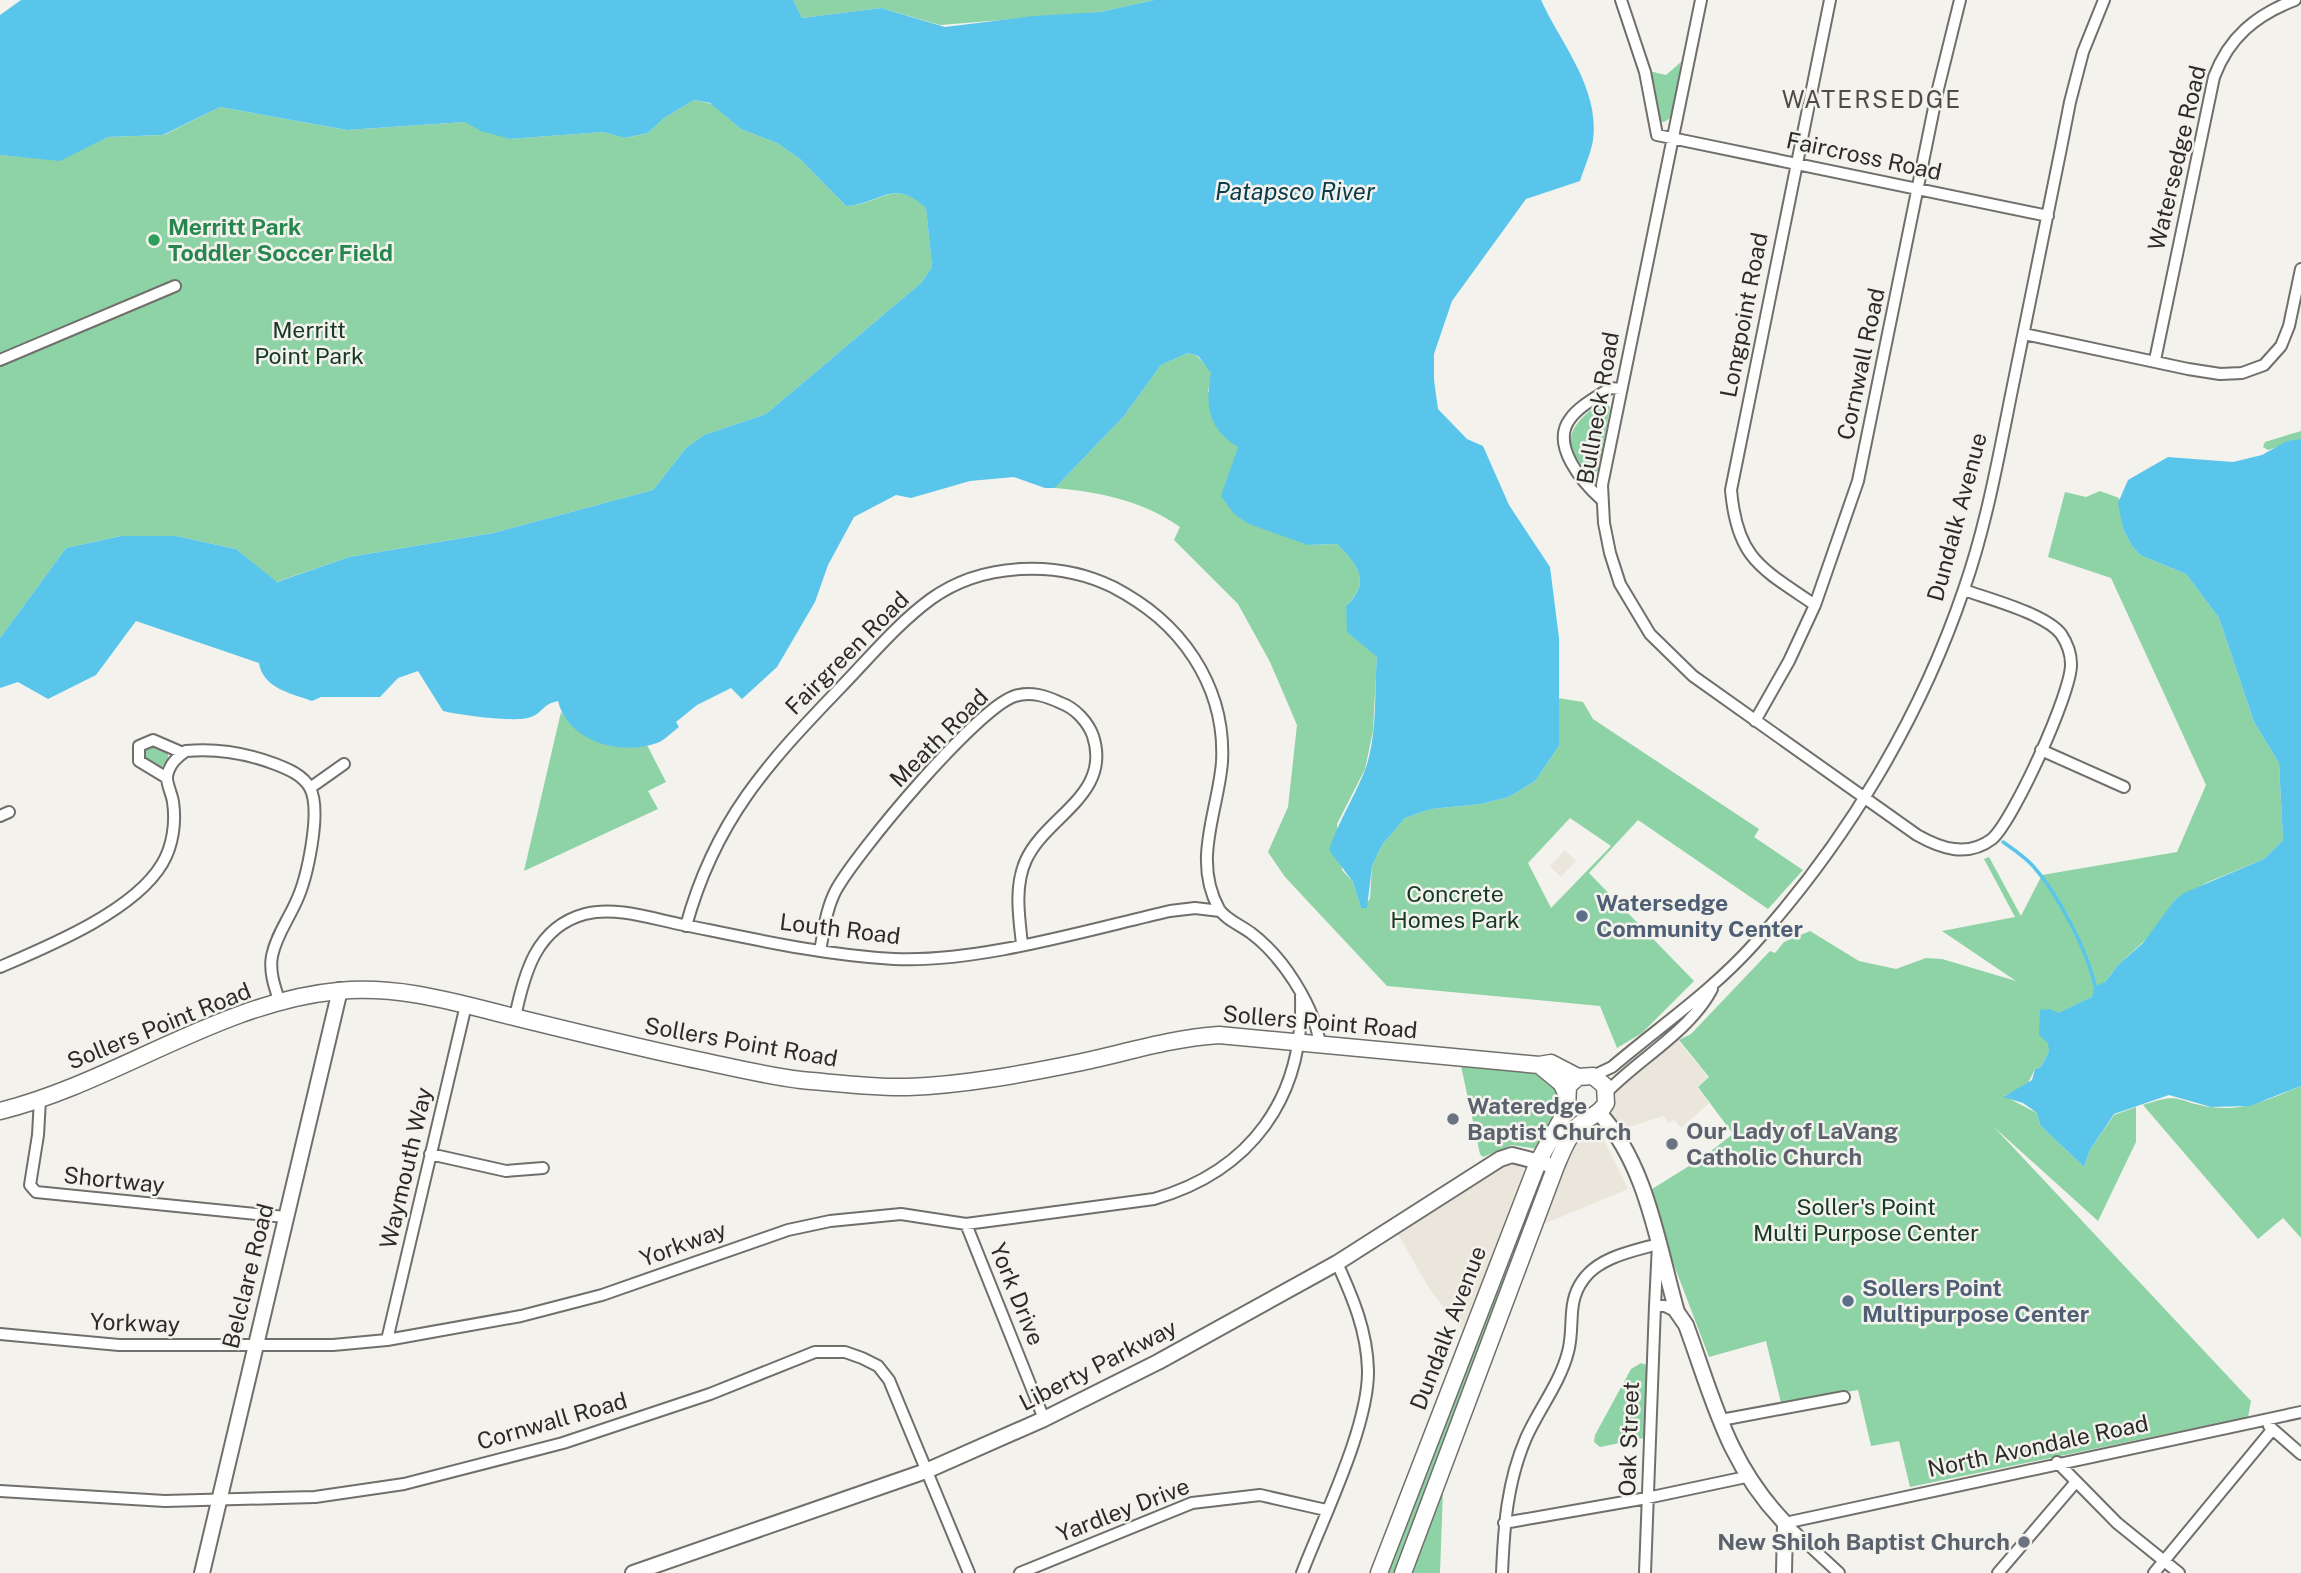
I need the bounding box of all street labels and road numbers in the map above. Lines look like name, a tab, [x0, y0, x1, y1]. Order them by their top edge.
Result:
street label: Watersedge Road	[2142, 63, 2211, 253]
street label: Faircross Road	[1784, 126, 1944, 185]
street label: Longpoint Road	[1714, 230, 1773, 400]
street label: Cornwall Road	[1831, 285, 1890, 442]
street label: Bullneck Road	[1571, 330, 1624, 486]
street label: Dundalk Avenue	[1921, 430, 1992, 604]
street label: Fairgreen Road	[779, 585, 914, 720]
street label: Meath Road	[884, 683, 993, 792]
street label: Louth Road	[778, 908, 902, 949]
street label: Sollers Point Road	[63, 976, 255, 1075]
street label: Sollers Point Road	[1221, 1000, 1419, 1043]
street label: Sollers Point Road	[642, 1011, 840, 1072]
street label: Waymouth Way	[374, 1085, 437, 1251]
street label: Shortway	[62, 1161, 166, 1198]
street label: Belclare Road	[216, 1201, 279, 1351]
street label: Yorkway	[636, 1215, 730, 1272]
street label: York Drive	[985, 1239, 1050, 1349]
street label: Dundalk Avenue	[1404, 1242, 1491, 1414]
street label: Yorkway	[90, 1307, 180, 1338]
street label: Liberty Parkway	[1015, 1313, 1181, 1416]
street label: Oak Street	[1613, 1381, 1644, 1497]
street label: Cornwall Road	[474, 1386, 630, 1455]
street label: North Avondale Road	[1925, 1409, 2151, 1482]
street label: Yardley Drive	[1053, 1472, 1193, 1547]

